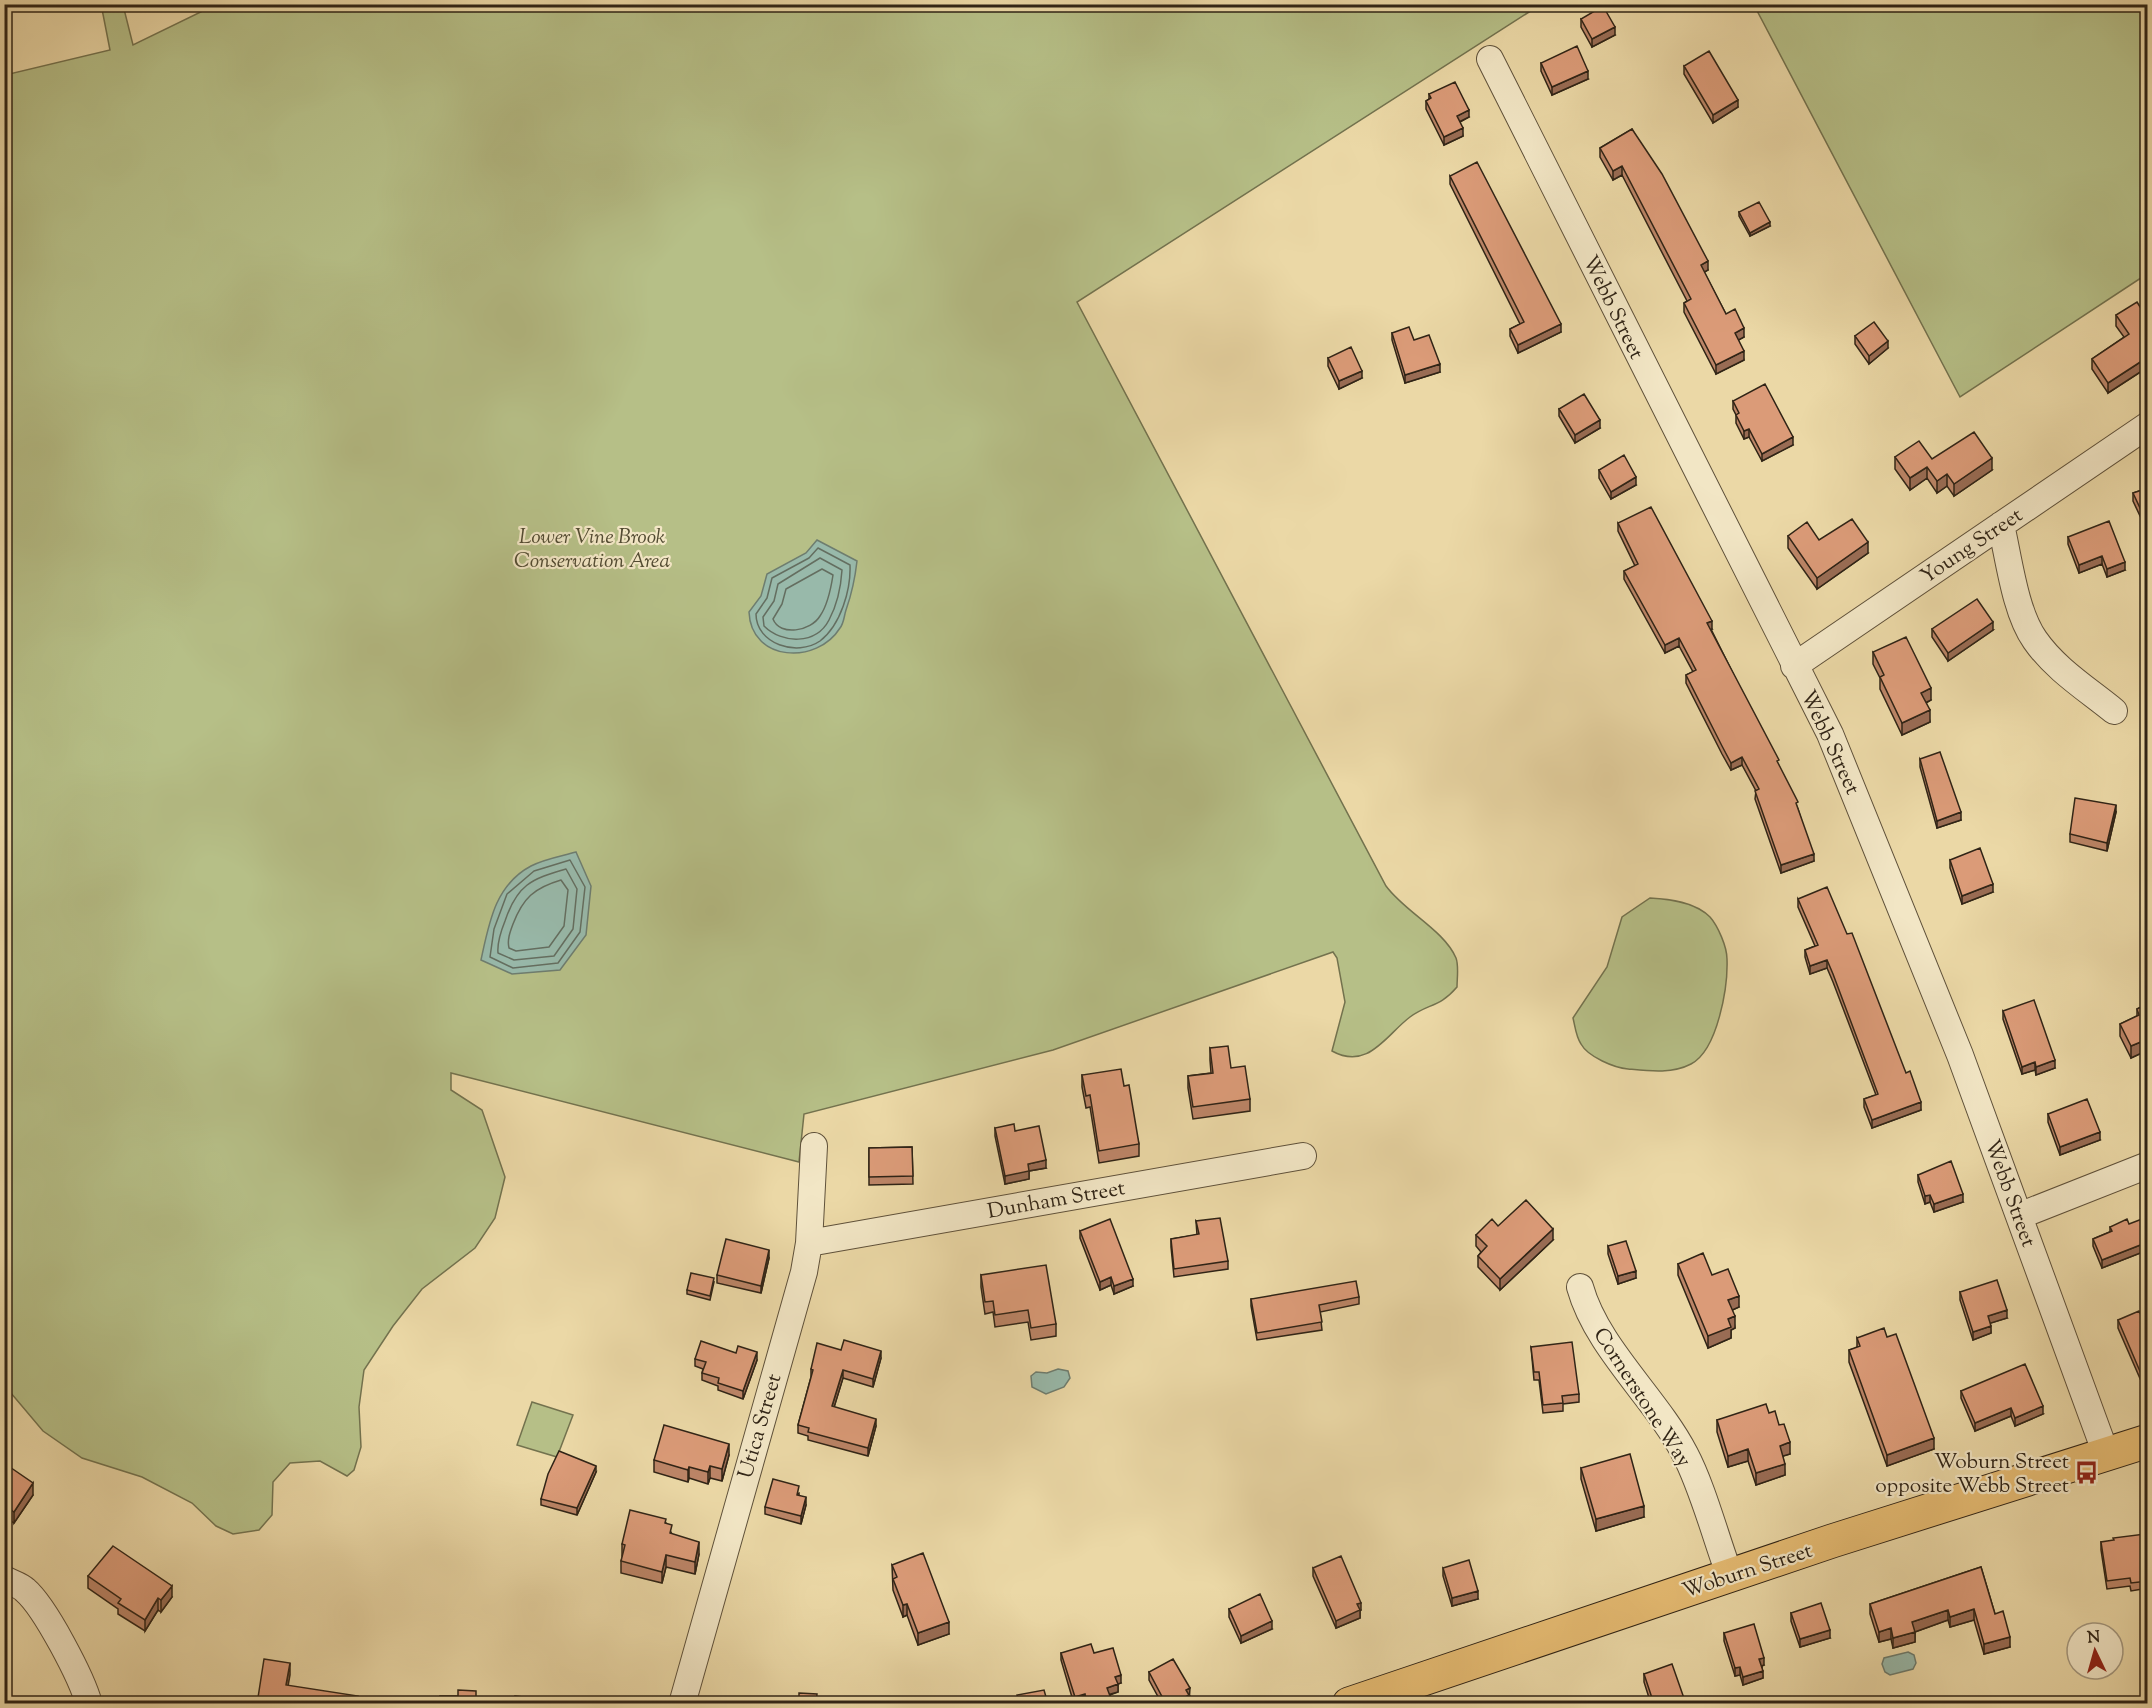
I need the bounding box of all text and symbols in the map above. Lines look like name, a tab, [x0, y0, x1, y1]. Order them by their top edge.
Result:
street label: Webb Street	[1574, 251, 1650, 365]
street label: Young Street	[1915, 501, 2029, 592]
park label: Lower Vine Brook Conservation Area	[514, 523, 670, 577]
street label: Webb Street	[1792, 686, 1867, 800]
street label: Webb Street	[1976, 1136, 2042, 1252]
street label: Dunham Street	[985, 1174, 1128, 1228]
street label: Cornerstone Way	[1585, 1322, 1698, 1474]
street label: Utica Street	[732, 1370, 790, 1483]
place label: Woburn Street opposite Webb Street	[1875, 1448, 2069, 1502]
bus stop icon: Woburn Street opposite Webb Street	[2074, 1460, 2100, 1486]
street label: Woburn Street	[1679, 1537, 1817, 1607]
north arrow	[2065, 1621, 2125, 1681]
text: N	[2087, 1627, 2101, 1651]

